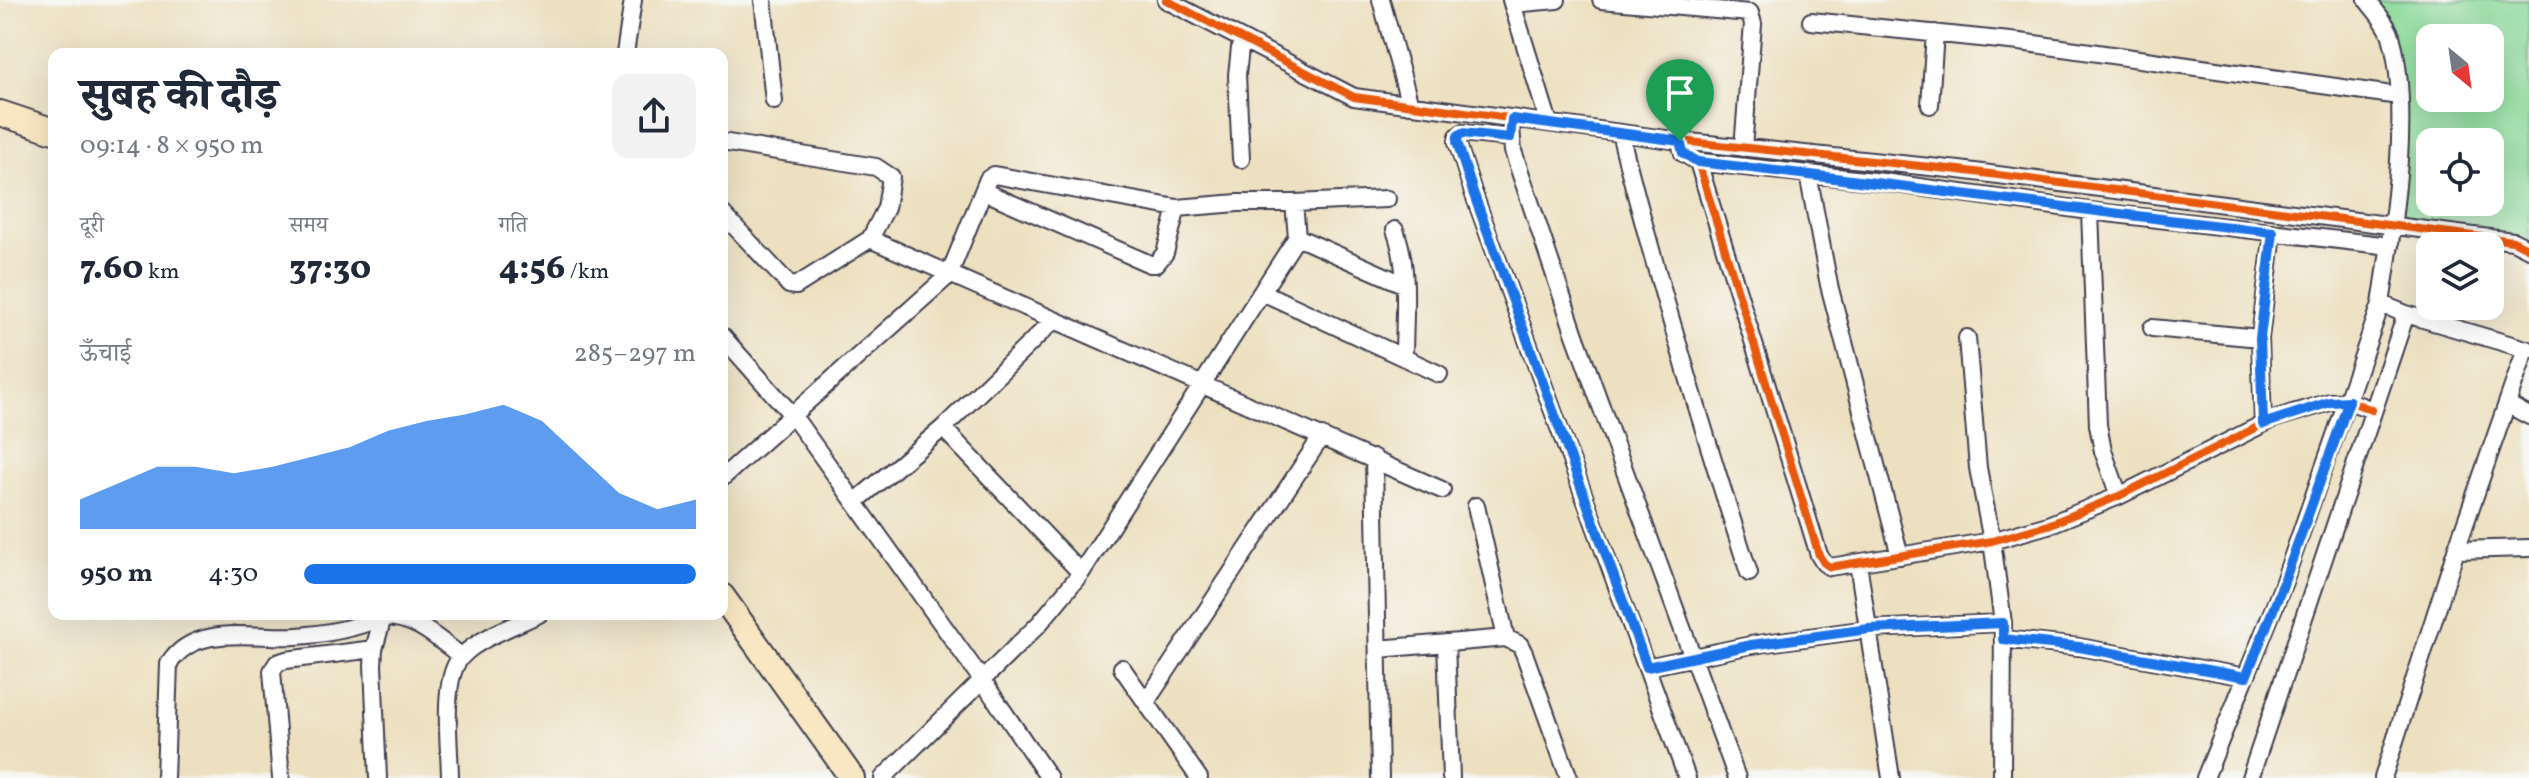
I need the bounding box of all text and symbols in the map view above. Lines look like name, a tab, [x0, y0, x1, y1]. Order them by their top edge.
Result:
north arrow	[2416, 24, 2504, 112]
map controls	[2416, 24, 2504, 320]
pin	[1646, 59, 1714, 141]
text: सुबह की दौड़	[80, 67, 278, 128]
icon: arrive	[1658, 71, 1702, 115]
button: share	[612, 74, 696, 158]
text: 09:14 · 8 × 950 m	[80, 128, 264, 164]
button: locate	[2416, 128, 2504, 216]
text: दूरी	[80, 211, 104, 242]
text: समय	[289, 211, 328, 242]
text: गति	[499, 211, 527, 242]
button: layers	[2416, 232, 2504, 320]
text: 7.60	[80, 246, 144, 293]
text: 37:30	[289, 246, 371, 293]
text: 4:56	[499, 246, 565, 293]
text: km	[144, 257, 179, 288]
text: /km	[565, 257, 609, 288]
text: ऊँचाई	[80, 336, 131, 372]
text: 285–297 m	[574, 336, 696, 372]
text: 950 m	[80, 556, 153, 592]
text: 4:30	[208, 556, 258, 592]

